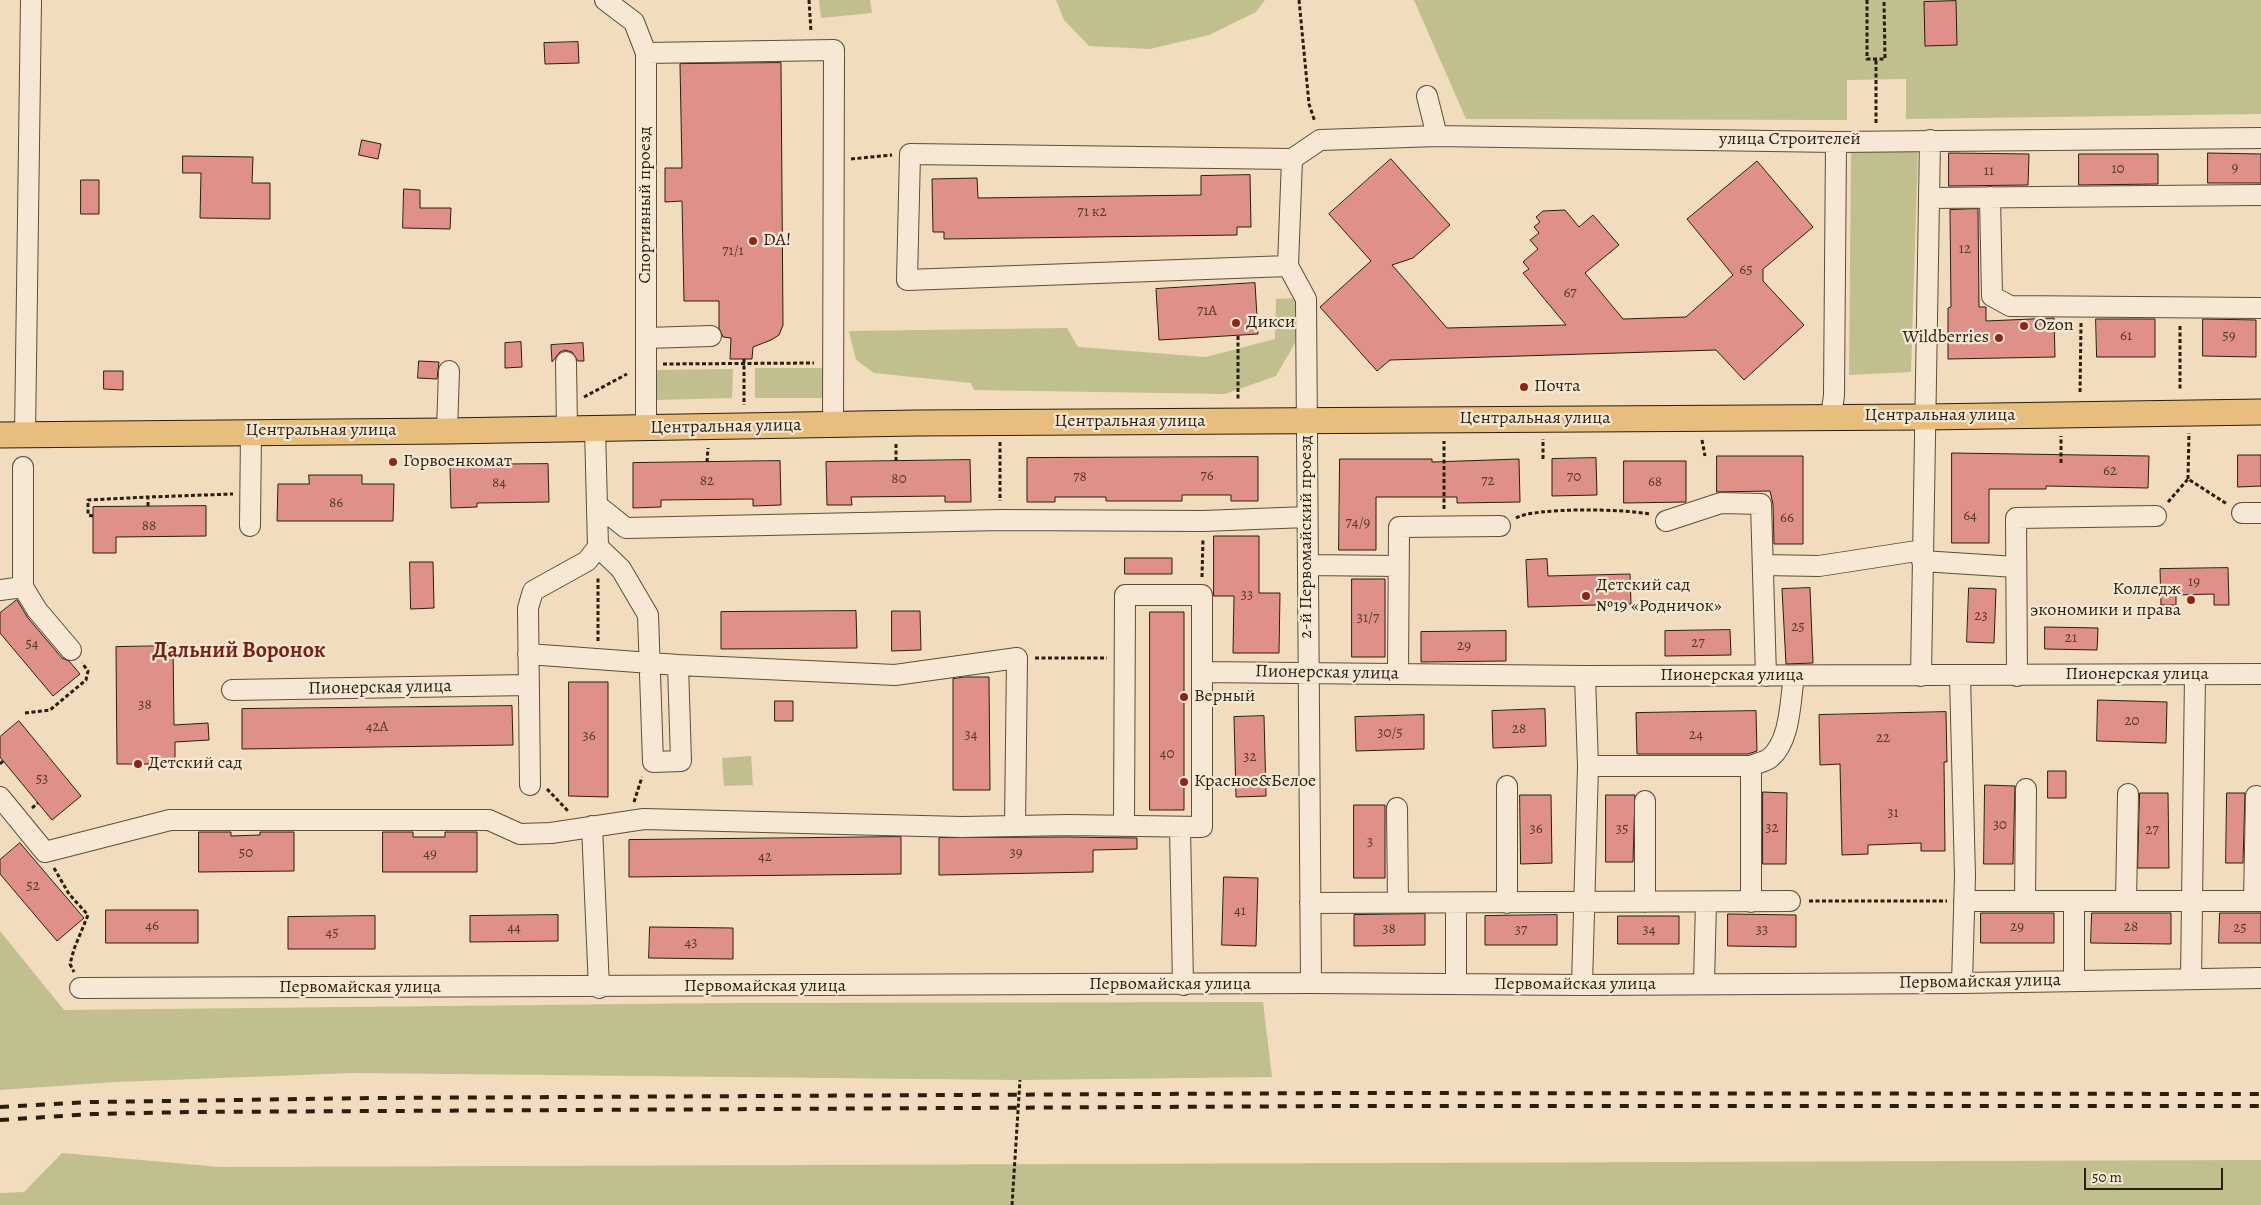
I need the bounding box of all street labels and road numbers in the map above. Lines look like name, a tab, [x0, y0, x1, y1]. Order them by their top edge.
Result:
street label: Спортивный проезд	[635, 127, 657, 283]
street label: улица Строителей	[1719, 129, 1861, 151]
street label: Центральная улица	[1864, 405, 2016, 427]
street label: Центральная улица	[1459, 408, 1611, 430]
street label: Центральная улица	[1054, 411, 1206, 433]
street label: Центральная улица	[650, 415, 802, 439]
street label: Центральная улица	[245, 420, 397, 442]
street label: 2-й Первомайский проезд	[1296, 435, 1318, 639]
street label: Пионерская улица	[1255, 661, 1399, 685]
street label: Пионерская улица	[2065, 664, 2209, 686]
street label: Пионерская улица	[1660, 665, 1804, 687]
street label: Пионерская улица	[308, 676, 452, 700]
street label: Первомайская улица	[1899, 970, 2061, 994]
street label: Первомайская улица	[1089, 974, 1251, 996]
street label: Первомайская улица	[1494, 974, 1656, 996]
street label: Первомайская улица	[684, 976, 846, 998]
street label: Первомайская улица	[279, 977, 441, 999]

